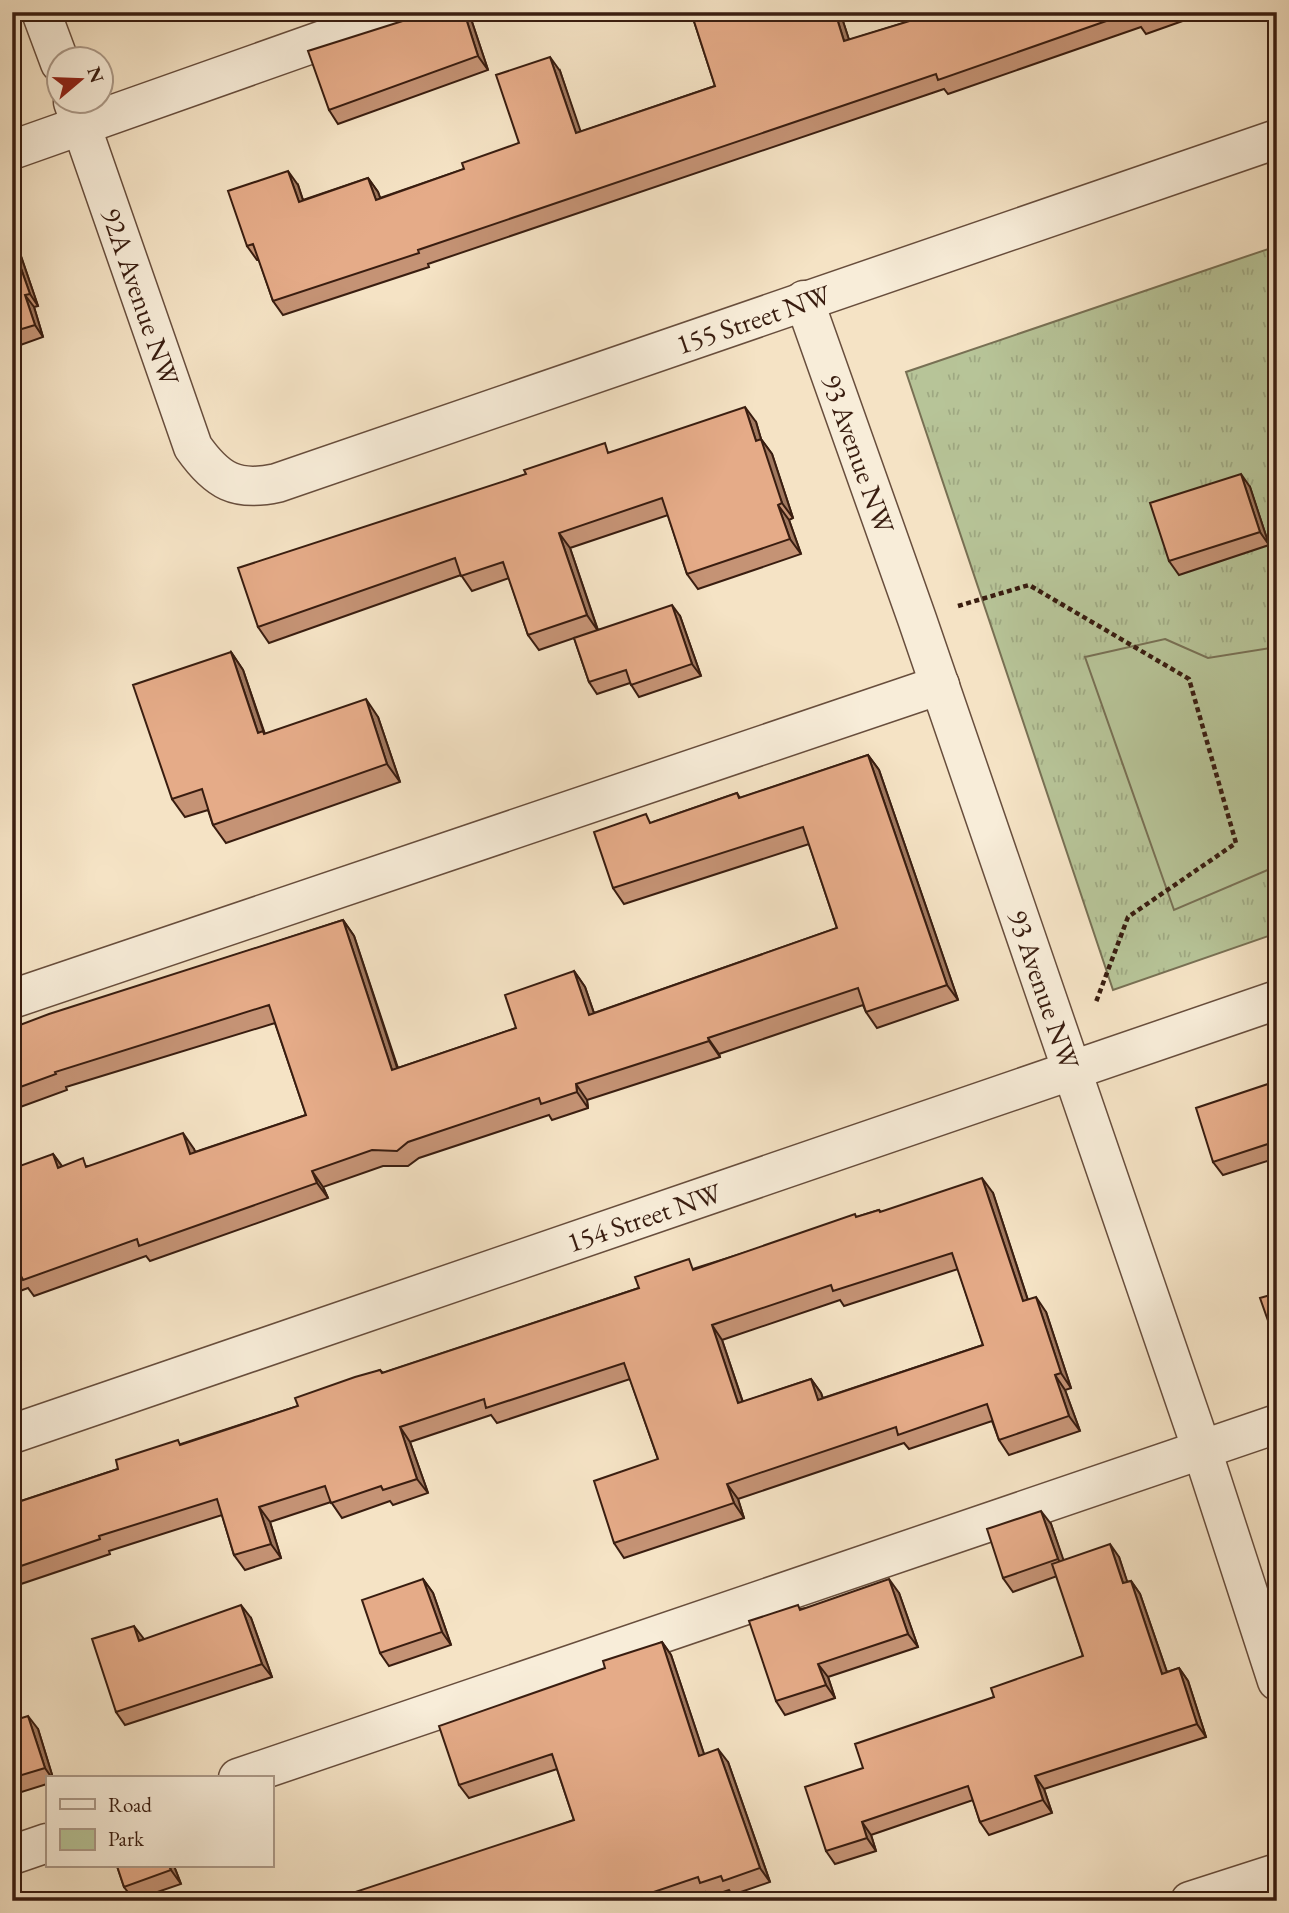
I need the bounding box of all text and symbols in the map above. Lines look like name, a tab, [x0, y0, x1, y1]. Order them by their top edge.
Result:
north arrow	[46, 46, 116, 116]
text: N	[81, 63, 110, 87]
street label: 92A Avenue NW	[93, 203, 189, 391]
street label: 155 Street NW	[671, 276, 836, 362]
street label: 93 Avenue NW	[814, 369, 904, 539]
street label: 93 Avenue NW	[1000, 905, 1088, 1075]
street label: 154 Street NW	[562, 1174, 727, 1260]
legend	[46, 1776, 273, 1868]
text: Road	[108, 1791, 152, 1818]
text: Park	[108, 1825, 145, 1852]

